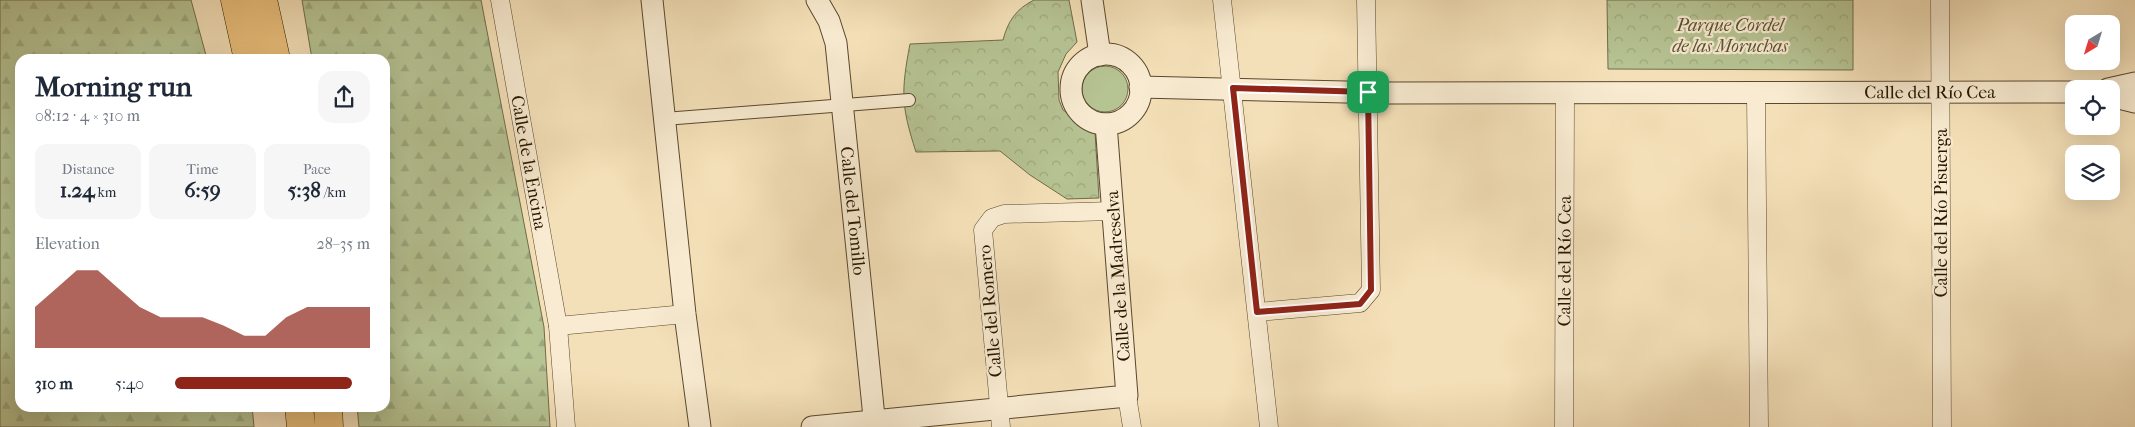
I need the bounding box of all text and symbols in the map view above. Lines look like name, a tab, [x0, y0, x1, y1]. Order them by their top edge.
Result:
park label: Parque Cordel de las Moruchas	[1672, 15, 1788, 57]
north arrow	[2065, 15, 2120, 70]
map controls	[2065, 15, 2120, 200]
text: Morning run	[35, 70, 192, 103]
button: share	[318, 71, 370, 123]
pin	[1347, 71, 1389, 113]
icon: arrive	[1354, 78, 1382, 106]
button: locate	[2065, 80, 2120, 135]
street label: Calle del Río Cea	[1864, 82, 1996, 103]
street label: Calle de la Encina	[506, 94, 551, 232]
text: 08:12 · 4 × 310 m	[35, 106, 140, 125]
street label: Calle del Río Pisuerga	[1931, 128, 1952, 298]
button: layers	[2065, 145, 2120, 200]
street label: Calle del Tomillo	[836, 146, 870, 276]
text: Distance	[62, 161, 114, 178]
text: Time	[187, 161, 218, 178]
text: Pace	[303, 161, 331, 178]
text: 1.24	[60, 178, 95, 202]
text: 6:59	[184, 178, 221, 202]
text: 5:38	[288, 178, 321, 202]
text: km	[95, 184, 116, 201]
text: /km	[321, 184, 346, 201]
street label: Calle de la Madreselva	[1102, 189, 1135, 362]
street label: Calle del Río Cea	[1554, 195, 1576, 327]
text: Elevation	[35, 234, 100, 253]
text: 28–35 m	[317, 234, 370, 253]
street label: Calle del Romero	[974, 244, 1007, 378]
text: 310 m	[35, 374, 73, 393]
text: 5:40	[115, 374, 144, 393]

